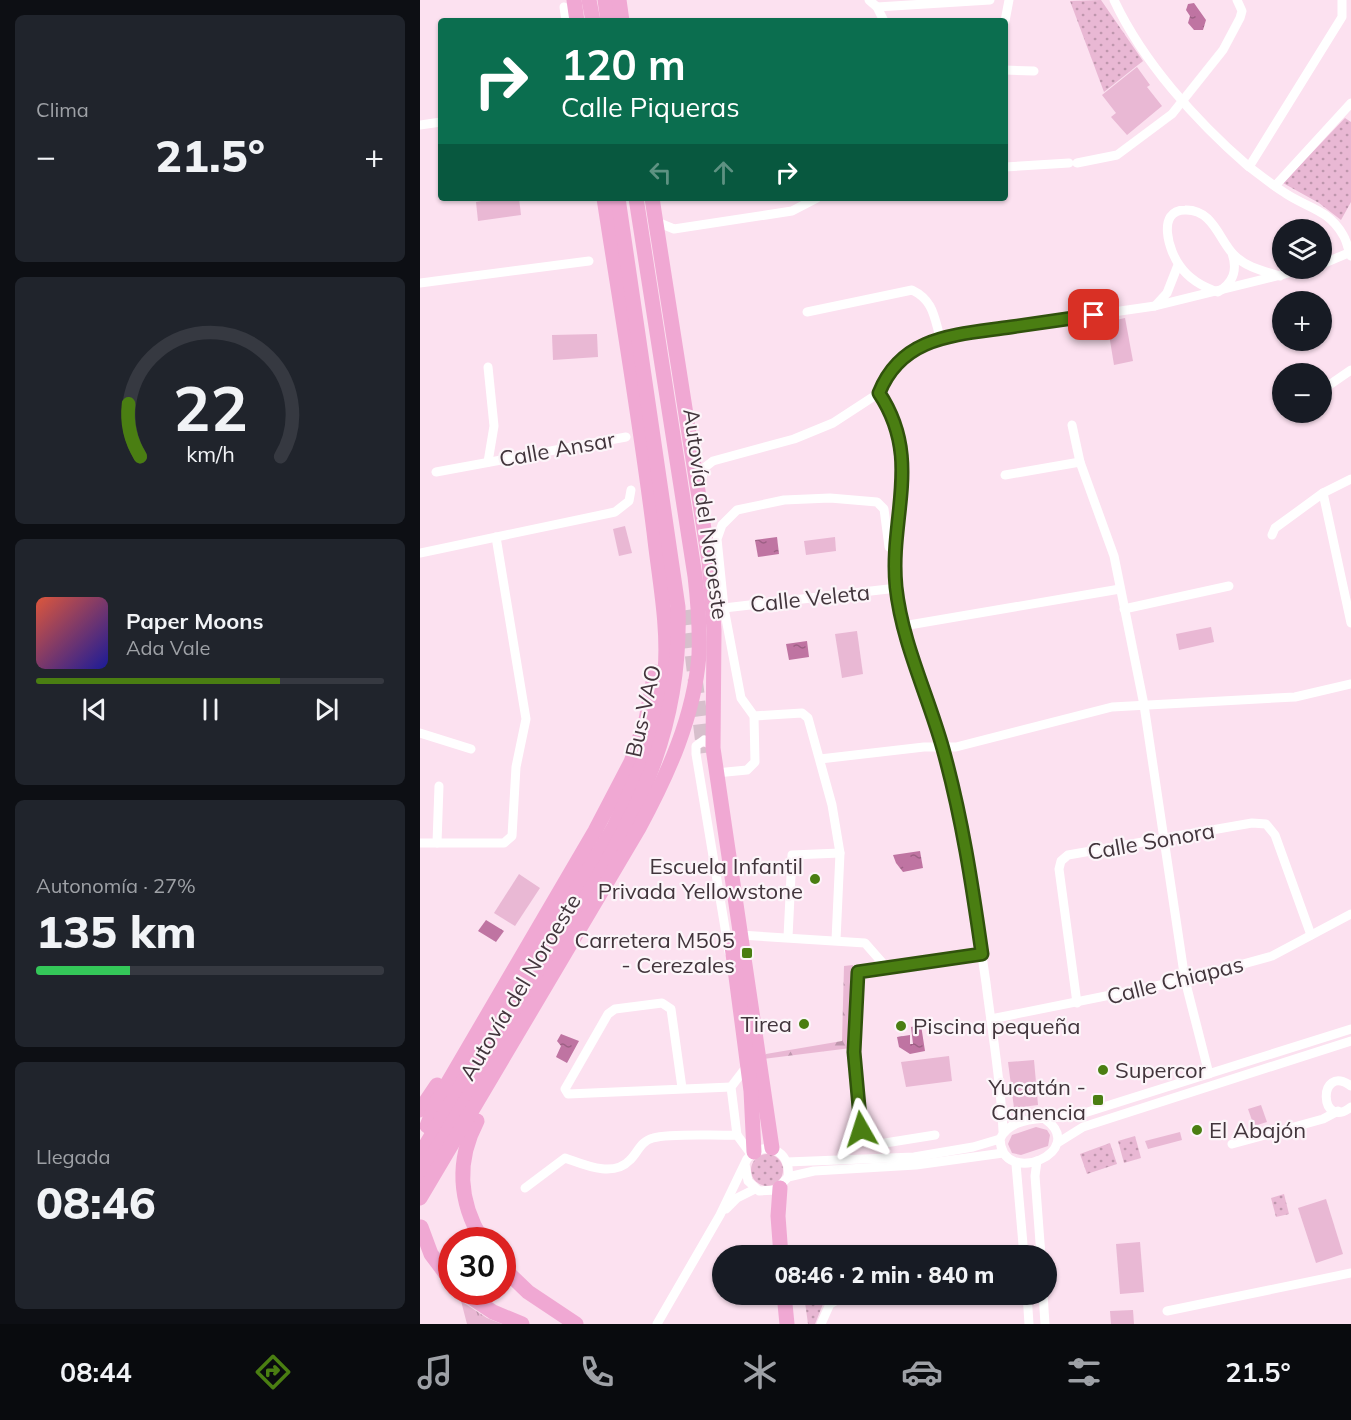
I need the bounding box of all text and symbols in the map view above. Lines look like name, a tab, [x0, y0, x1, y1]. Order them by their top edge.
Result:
text: 120 m	[561, 38, 686, 91]
icon: right	[462, 42, 540, 120]
text: Calle Piqueras	[561, 90, 740, 124]
text: Clima	[36, 97, 89, 122]
text: 21.5°	[155, 127, 265, 183]
text: −	[36, 135, 56, 176]
text: +	[364, 135, 384, 176]
icon: left	[644, 156, 677, 189]
icon: ahead	[707, 156, 740, 189]
icon: right	[770, 156, 803, 189]
map controls	[1272, 219, 1332, 423]
button: layers	[1272, 219, 1332, 279]
pin	[1068, 289, 1119, 340]
button: +	[1272, 291, 1332, 351]
icon: arrive	[1077, 298, 1110, 331]
button: −	[1272, 363, 1332, 423]
text: 22	[173, 368, 247, 447]
street label: Autovía del Noroeste	[677, 407, 735, 621]
street label: Calle Ansar	[497, 425, 617, 473]
text: km/h	[186, 441, 234, 468]
street label: Calle Veleta	[749, 578, 871, 618]
text: Paper Moons	[126, 607, 264, 635]
text: Ada Vale	[126, 635, 210, 660]
street label: Bus-VAO	[619, 662, 667, 760]
icon: previous	[78, 693, 111, 726]
icon: pause	[194, 693, 227, 726]
icon: next	[310, 693, 343, 726]
street label: Calle Sonora	[1085, 816, 1217, 866]
place label: Escuela Infantil Privada Yellowstone	[598, 852, 803, 905]
marker: Escuela Infantil Privada Yellowstone	[808, 872, 822, 886]
text: Autonomía · 27%	[36, 873, 196, 898]
street label: Autovía del Noroeste	[453, 889, 587, 1085]
text: 135 km	[36, 903, 197, 959]
place label: Carretera M505 - Cerezales	[574, 926, 735, 979]
marker: Carretera M505 - Cerezales	[740, 946, 754, 960]
street label: Calle Chiapas	[1104, 950, 1246, 1010]
place label: Tirea	[740, 1010, 792, 1038]
place label: Piscina pequeña	[913, 1012, 1081, 1040]
marker: Tirea	[797, 1017, 811, 1031]
marker: Piscina pequeña	[894, 1019, 908, 1033]
place label: Supercor	[1115, 1056, 1206, 1084]
marker: Supercor	[1096, 1063, 1110, 1077]
place label: Yucatán - Canencia	[988, 1073, 1086, 1126]
marker: Yucatán - Canencia	[1091, 1093, 1105, 1107]
position arrow	[829, 1097, 893, 1161]
place label: El Abajón	[1209, 1116, 1306, 1144]
marker: El Abajón	[1190, 1123, 1204, 1137]
text: Llegada	[36, 1144, 111, 1169]
text: 08:46	[36, 1174, 156, 1230]
speed limit sign: 30	[438, 1227, 516, 1305]
text: 08:46 · 2 min · 840 m	[775, 1261, 994, 1289]
icon: directions	[252, 1351, 294, 1393]
icon: music	[414, 1351, 456, 1393]
icon: phone	[576, 1351, 618, 1393]
icon: climate	[739, 1351, 781, 1393]
icon: car	[901, 1351, 943, 1393]
icon: filters	[1063, 1351, 1105, 1393]
text: 08:44	[60, 1355, 132, 1389]
text: 21.5°	[1225, 1355, 1291, 1389]

